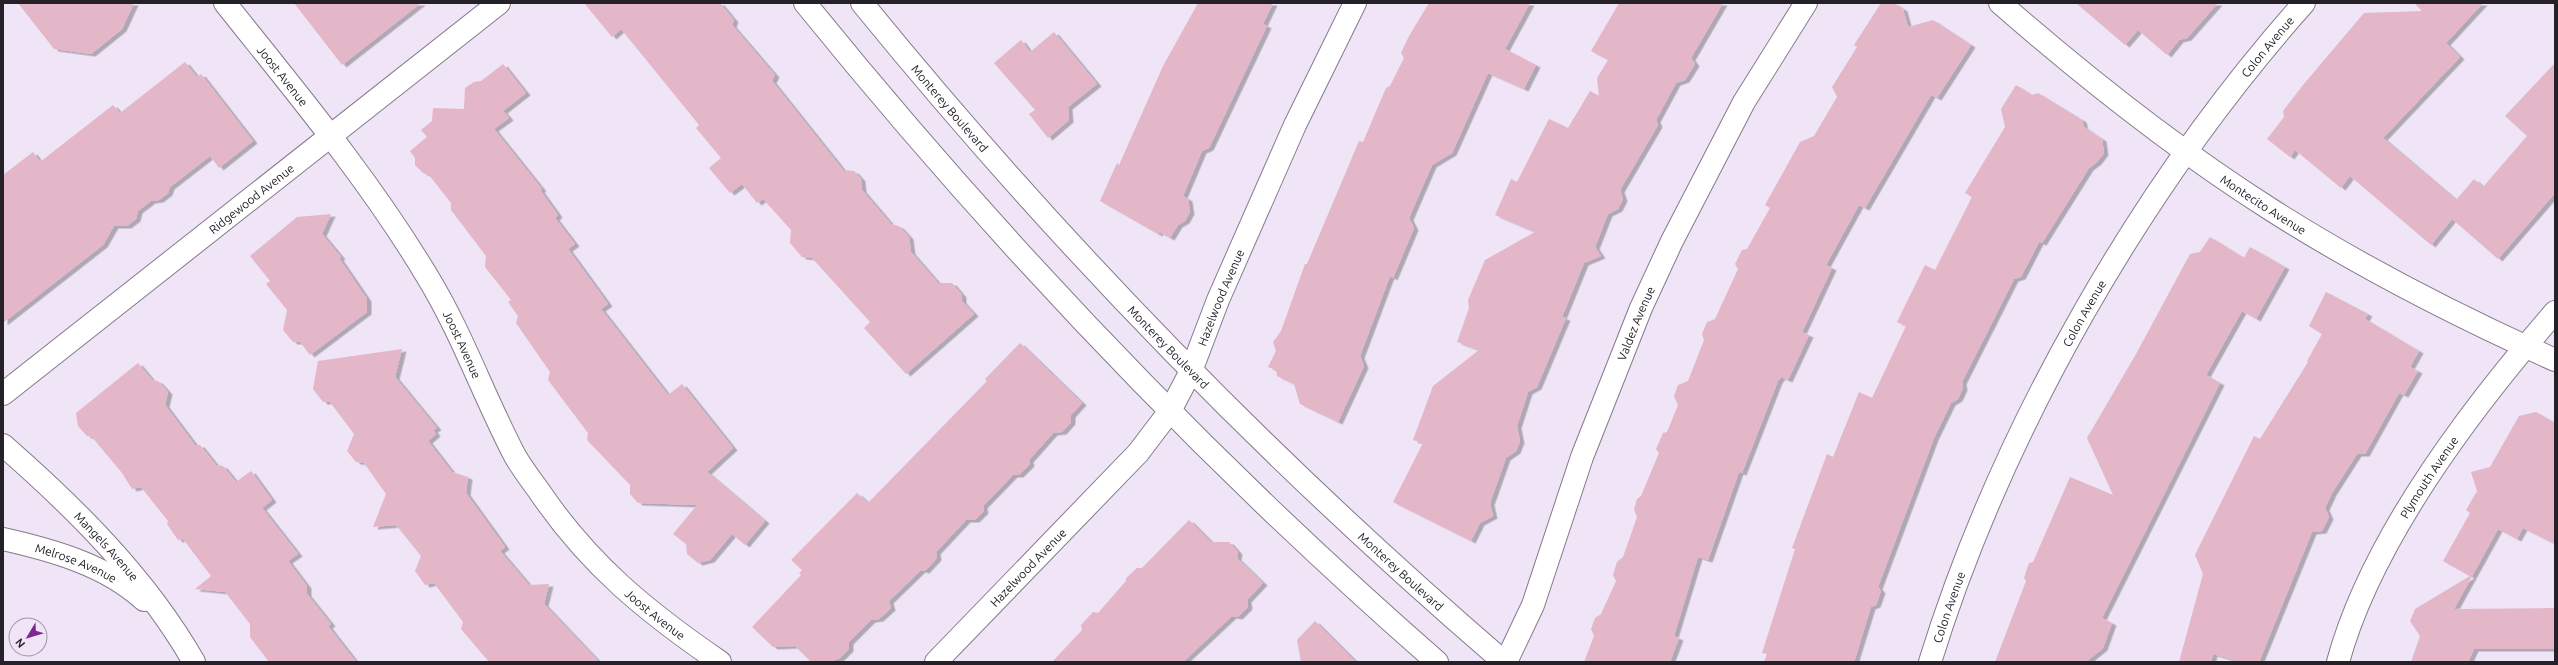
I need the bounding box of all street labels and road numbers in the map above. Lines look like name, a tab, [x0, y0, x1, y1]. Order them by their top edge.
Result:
street label: Colon Avenue	[2238, 14, 2296, 79]
street label: Joost Avenue	[255, 43, 311, 108]
street label: Monterey Boulevard	[909, 62, 991, 154]
street label: Ridgewood Avenue	[206, 161, 296, 236]
street label: Montecito Avenue	[2218, 172, 2309, 237]
street label: Hazelwood Avenue	[1195, 247, 1246, 347]
street label: Colon Avenue	[2060, 277, 2108, 349]
street label: Valdez Avenue	[1614, 284, 1657, 362]
street label: Monterey Boulevard	[1126, 303, 1212, 391]
street label: Joost Avenue	[441, 308, 484, 380]
street label: Plymouth Avenue	[2397, 434, 2460, 520]
street label: Mangels Avenue	[72, 509, 141, 583]
street label: Hazelwood Avenue	[987, 525, 1068, 609]
street label: Monterey Boulevard	[1356, 529, 1446, 613]
street label: Melrose Avenue	[34, 541, 119, 585]
street label: Colon Avenue	[1930, 570, 1967, 644]
street label: Joost Avenue	[623, 586, 688, 642]

